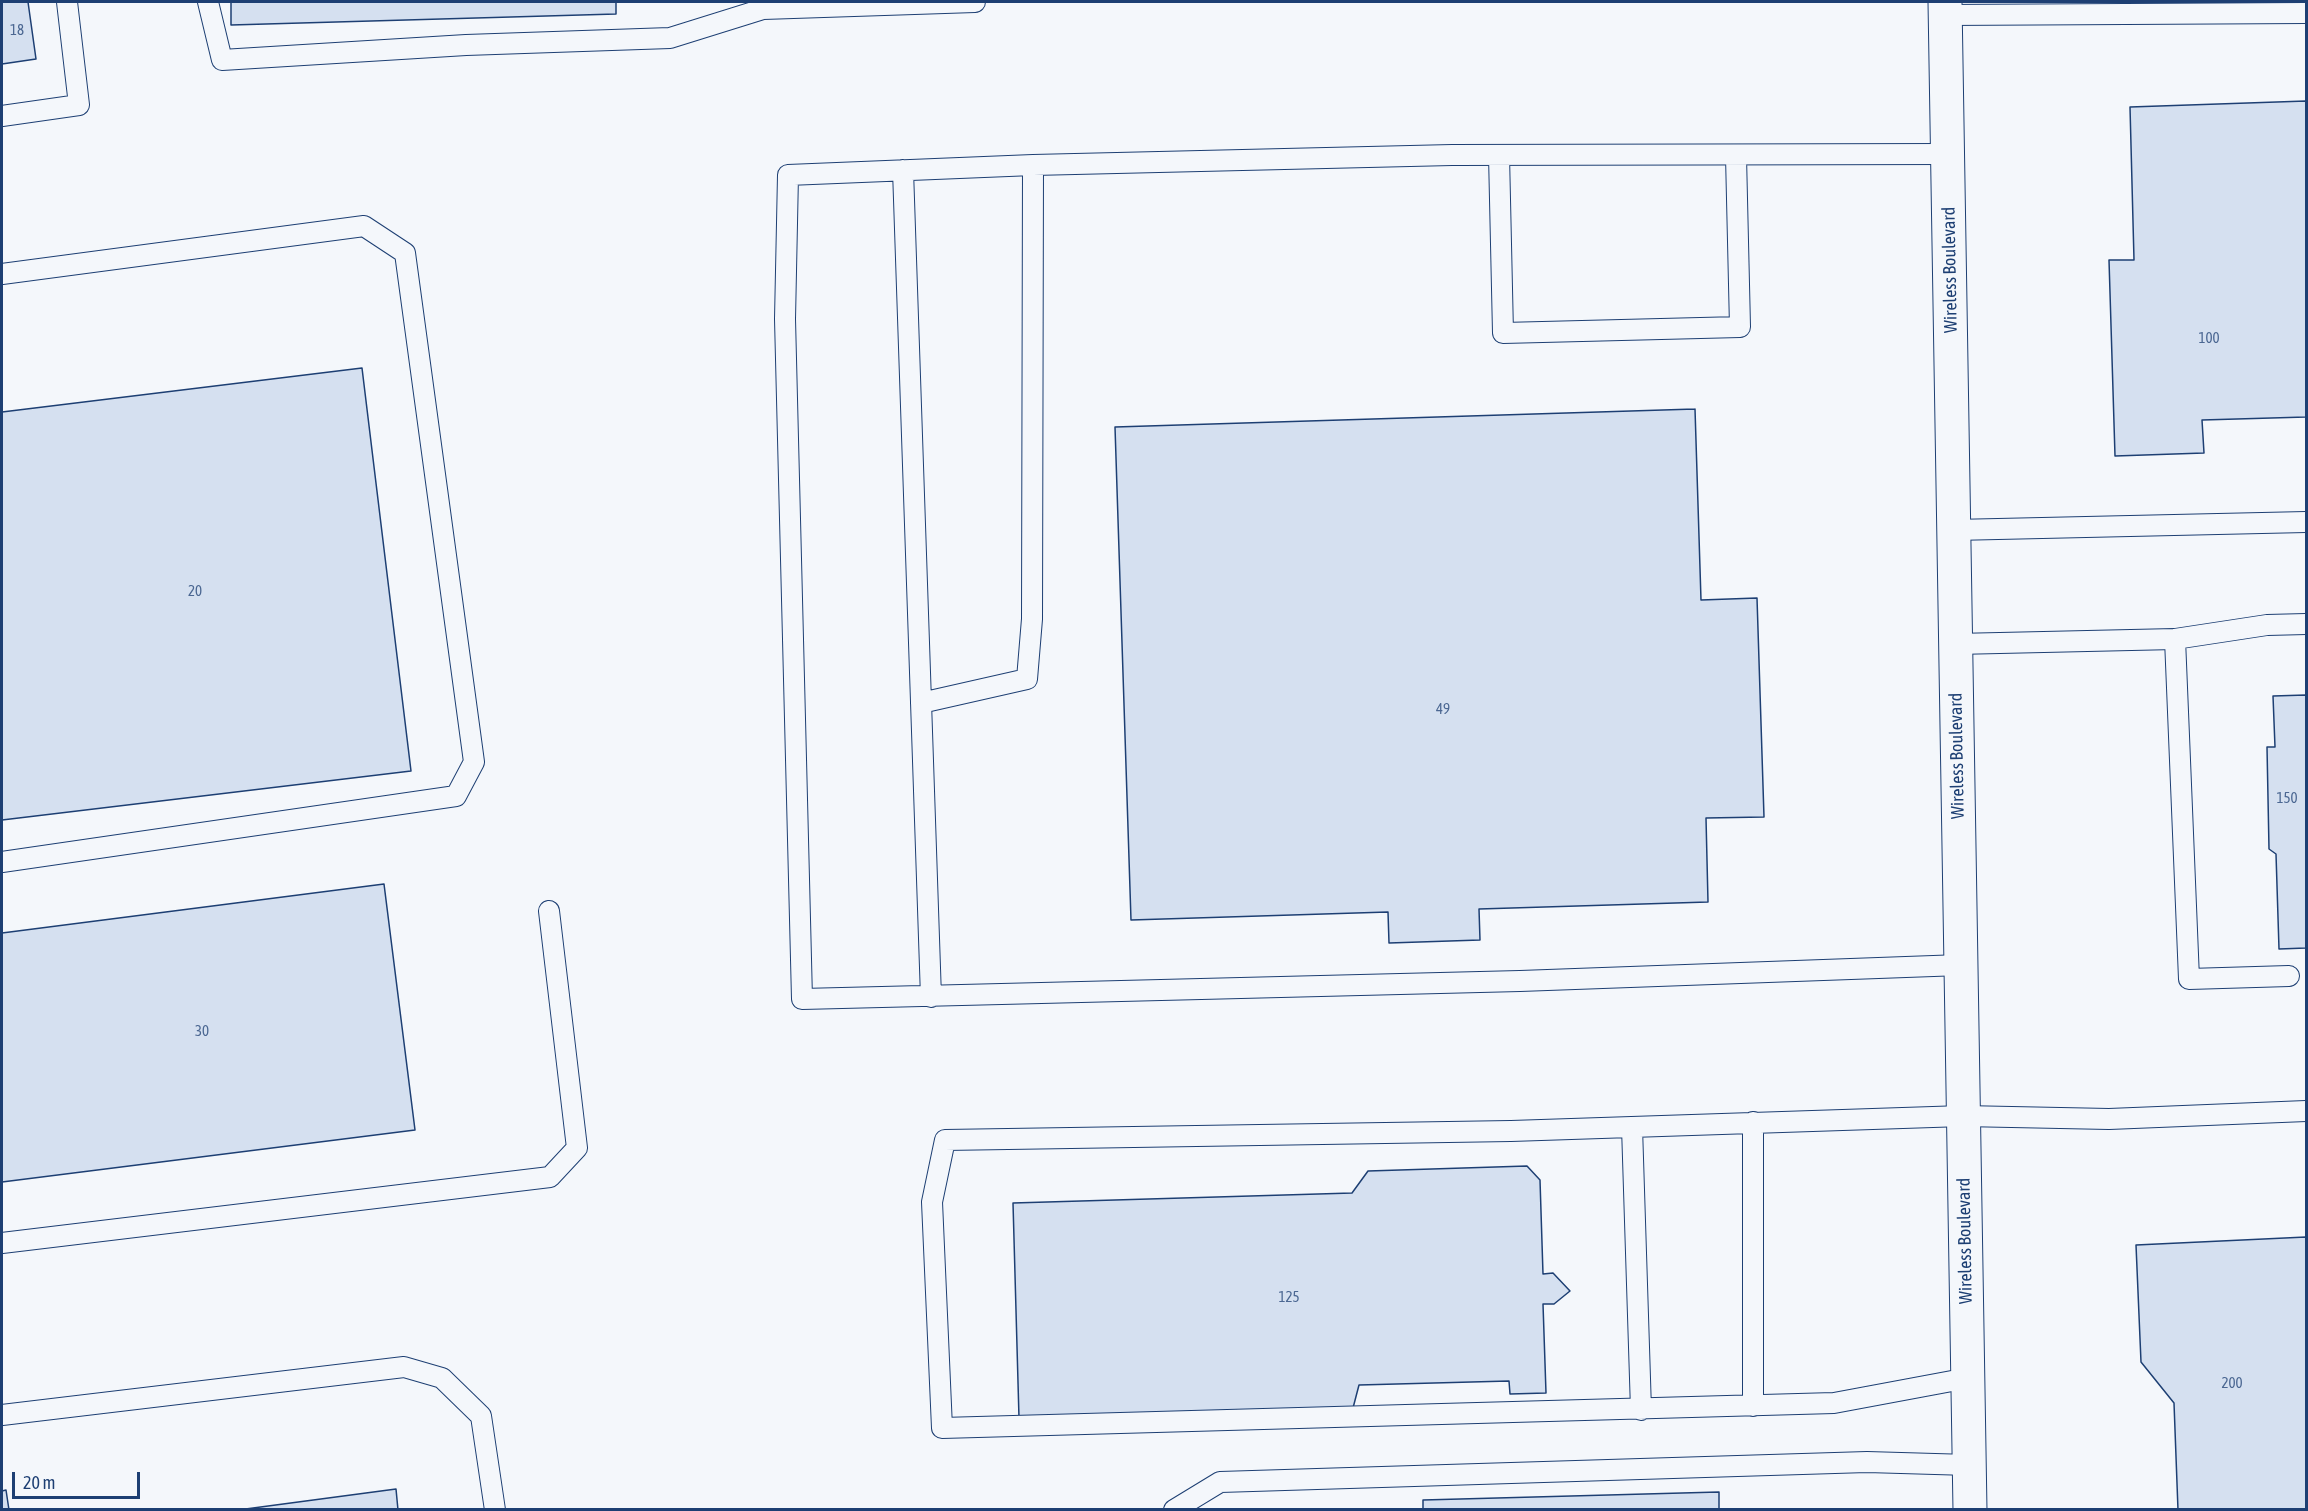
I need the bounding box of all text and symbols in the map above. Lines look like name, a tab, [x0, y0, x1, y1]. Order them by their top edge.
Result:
house number: 18	[10, 21, 24, 39]
street label: Wireless Boulevard	[1938, 207, 1962, 333]
house number: 100	[2198, 329, 2220, 347]
house number: 20	[188, 582, 202, 600]
street label: Wireless Boulevard	[1945, 693, 1969, 819]
house number: 49	[1436, 700, 1450, 718]
house number: 150	[2276, 789, 2298, 807]
house number: 30	[195, 1022, 209, 1040]
street label: Wireless Boulevard	[1953, 1178, 1977, 1304]
house number: 125	[1278, 1288, 1300, 1306]
house number: 200	[2221, 1374, 2243, 1392]
scale bar	[15, 1460, 142, 1498]
text: 20 m	[23, 1472, 55, 1493]

